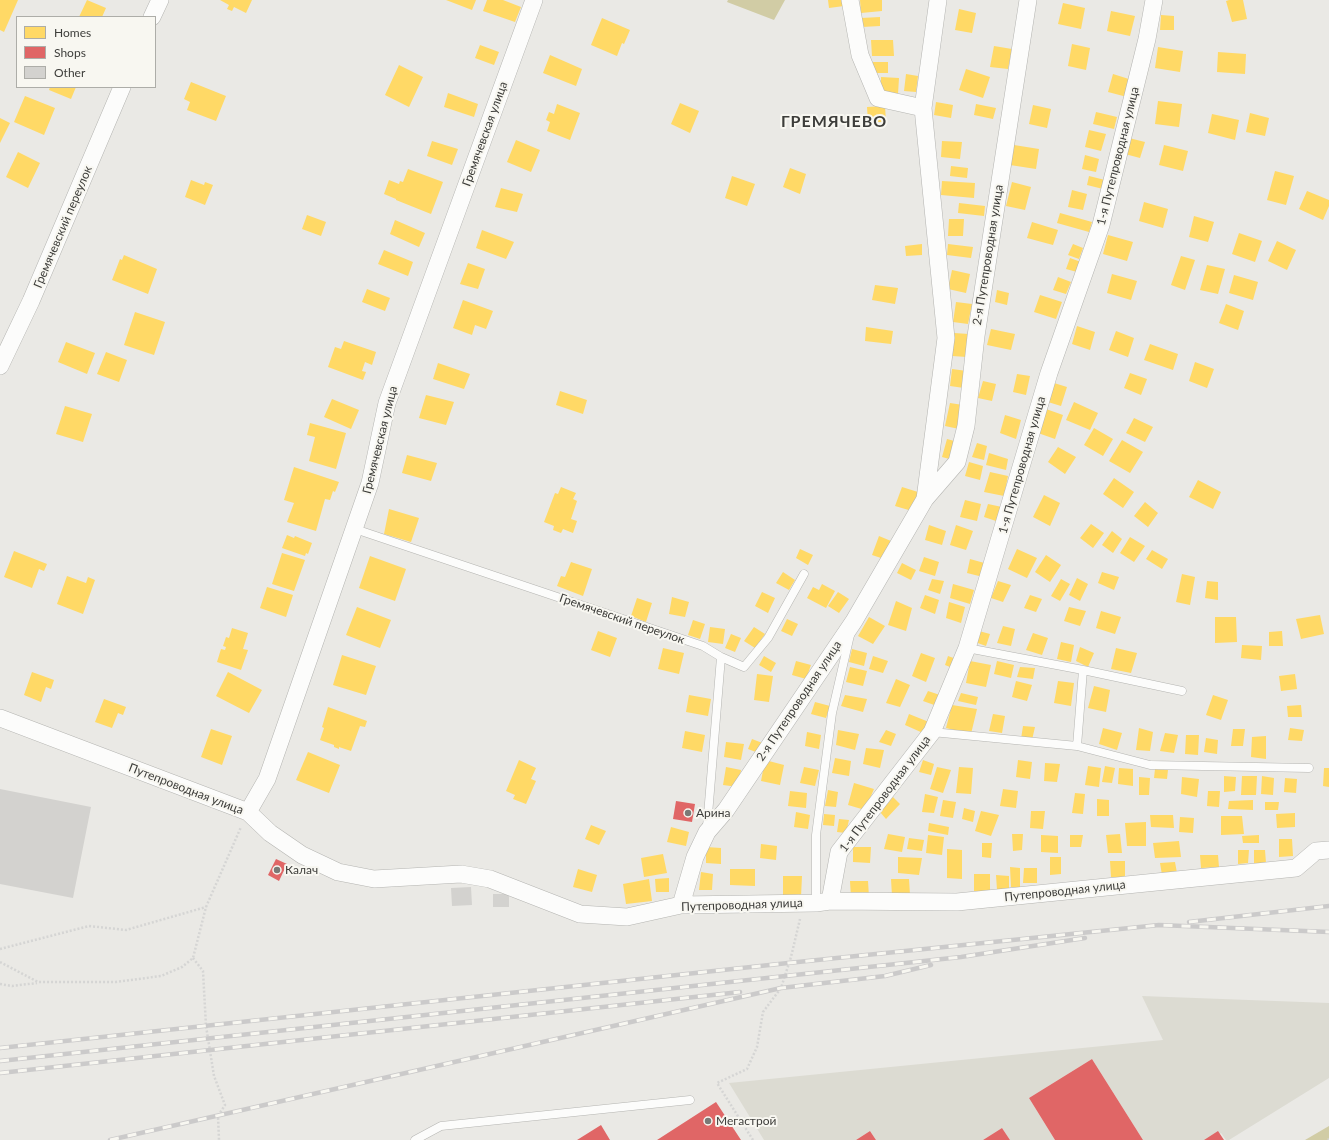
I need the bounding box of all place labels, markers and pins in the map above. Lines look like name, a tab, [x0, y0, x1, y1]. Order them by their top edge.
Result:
place label: Арина	[696, 806, 730, 820]
marker: Арина	[683, 808, 693, 818]
place label: Калач	[285, 863, 318, 877]
marker: Калач	[272, 865, 282, 875]
place label: Мегастрой	[716, 1114, 776, 1128]
marker: Мегастрой	[703, 1116, 713, 1126]

